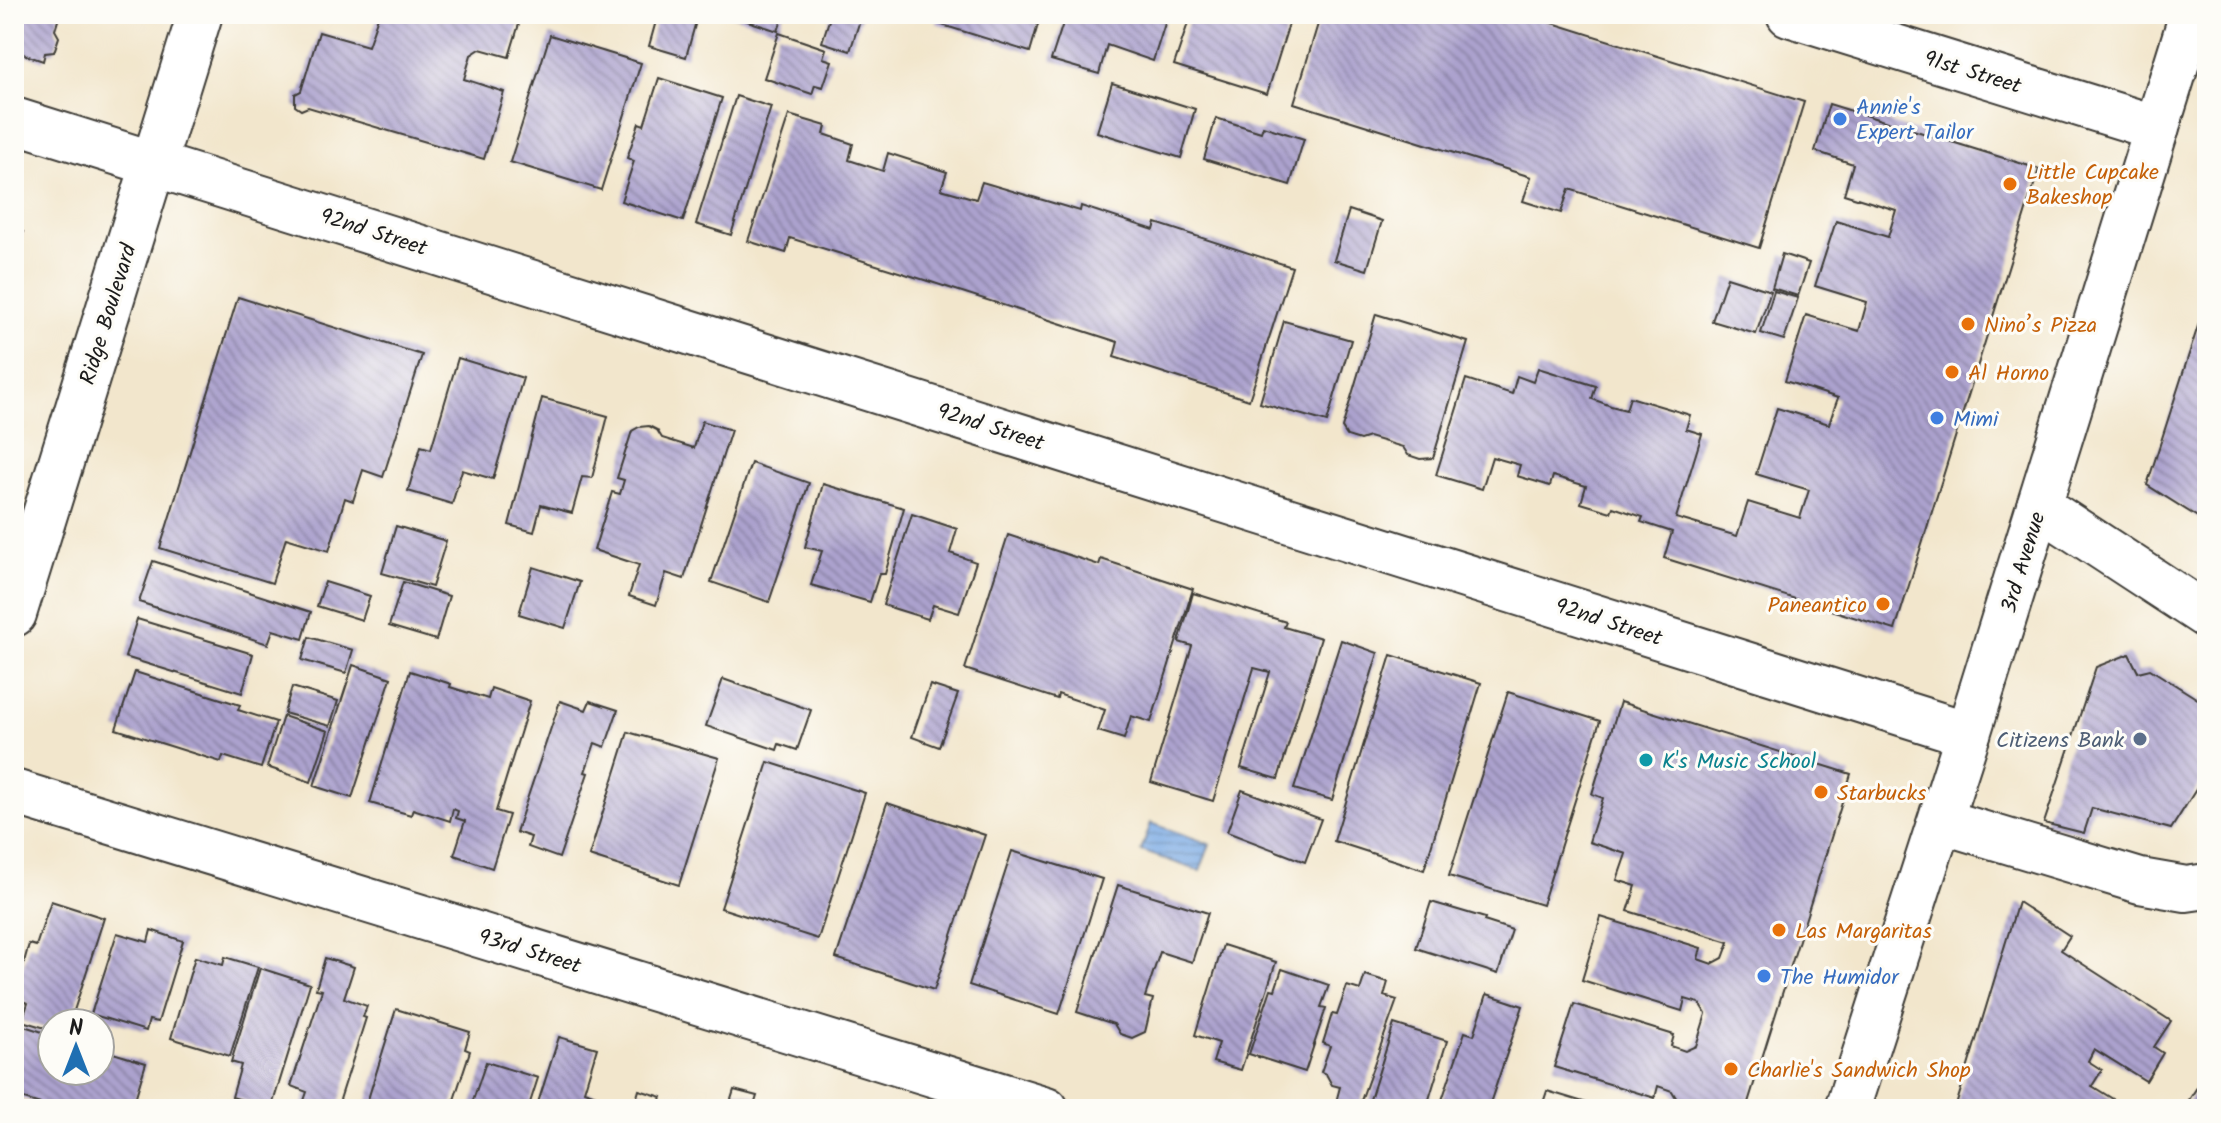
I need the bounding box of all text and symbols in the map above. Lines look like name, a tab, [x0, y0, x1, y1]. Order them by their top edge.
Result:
street label: 91st Street	[1919, 42, 2026, 105]
place label: Annie's Expert Tailor	[1856, 91, 1975, 151]
marker: Annie's Expert Tailor	[1831, 110, 1849, 128]
place label: Little Cupcake Bakeshop	[2026, 156, 2159, 216]
marker: Little Cupcake Bakeshop	[2001, 175, 2019, 193]
street label: 92nd Street	[315, 200, 432, 267]
street label: Ridge Boulevard	[71, 239, 148, 390]
place label: Nino’s Pizza	[1984, 309, 2097, 344]
marker: Nino’s Pizza	[1959, 315, 1977, 333]
place label: Al Horno	[1968, 357, 2049, 392]
marker: Al Horno	[1943, 363, 1961, 381]
street label: 92nd Street	[932, 395, 1049, 462]
place label: Mimi	[1953, 403, 1999, 438]
marker: Mimi	[1928, 409, 1946, 427]
street label: 3rd Avenue	[1992, 508, 2056, 618]
place label: Paneantico	[1768, 589, 1867, 624]
street label: 92nd Street	[1550, 590, 1667, 657]
marker: Paneantico	[1874, 595, 1892, 613]
place label: Citizens Bank	[1996, 724, 2125, 759]
marker: Citizens Bank	[2131, 730, 2149, 748]
place label: K's Music School	[1662, 745, 1817, 780]
marker: K's Music School	[1637, 751, 1655, 769]
place label: Starbucks	[1837, 777, 1927, 812]
marker: Starbucks	[1812, 783, 1830, 801]
place label: Las Margaritas	[1795, 915, 1933, 950]
street label: 93rd Street	[473, 920, 586, 985]
marker: Las Margaritas	[1770, 921, 1788, 939]
place label: The Humidor	[1780, 961, 1900, 996]
marker: The Humidor	[1755, 967, 1773, 985]
north arrow	[36, 1007, 116, 1087]
text: N	[69, 1012, 83, 1047]
place label: Charlie's Sandwich Shop	[1747, 1054, 1971, 1089]
marker: Charlie's Sandwich Shop	[1722, 1060, 1740, 1078]

